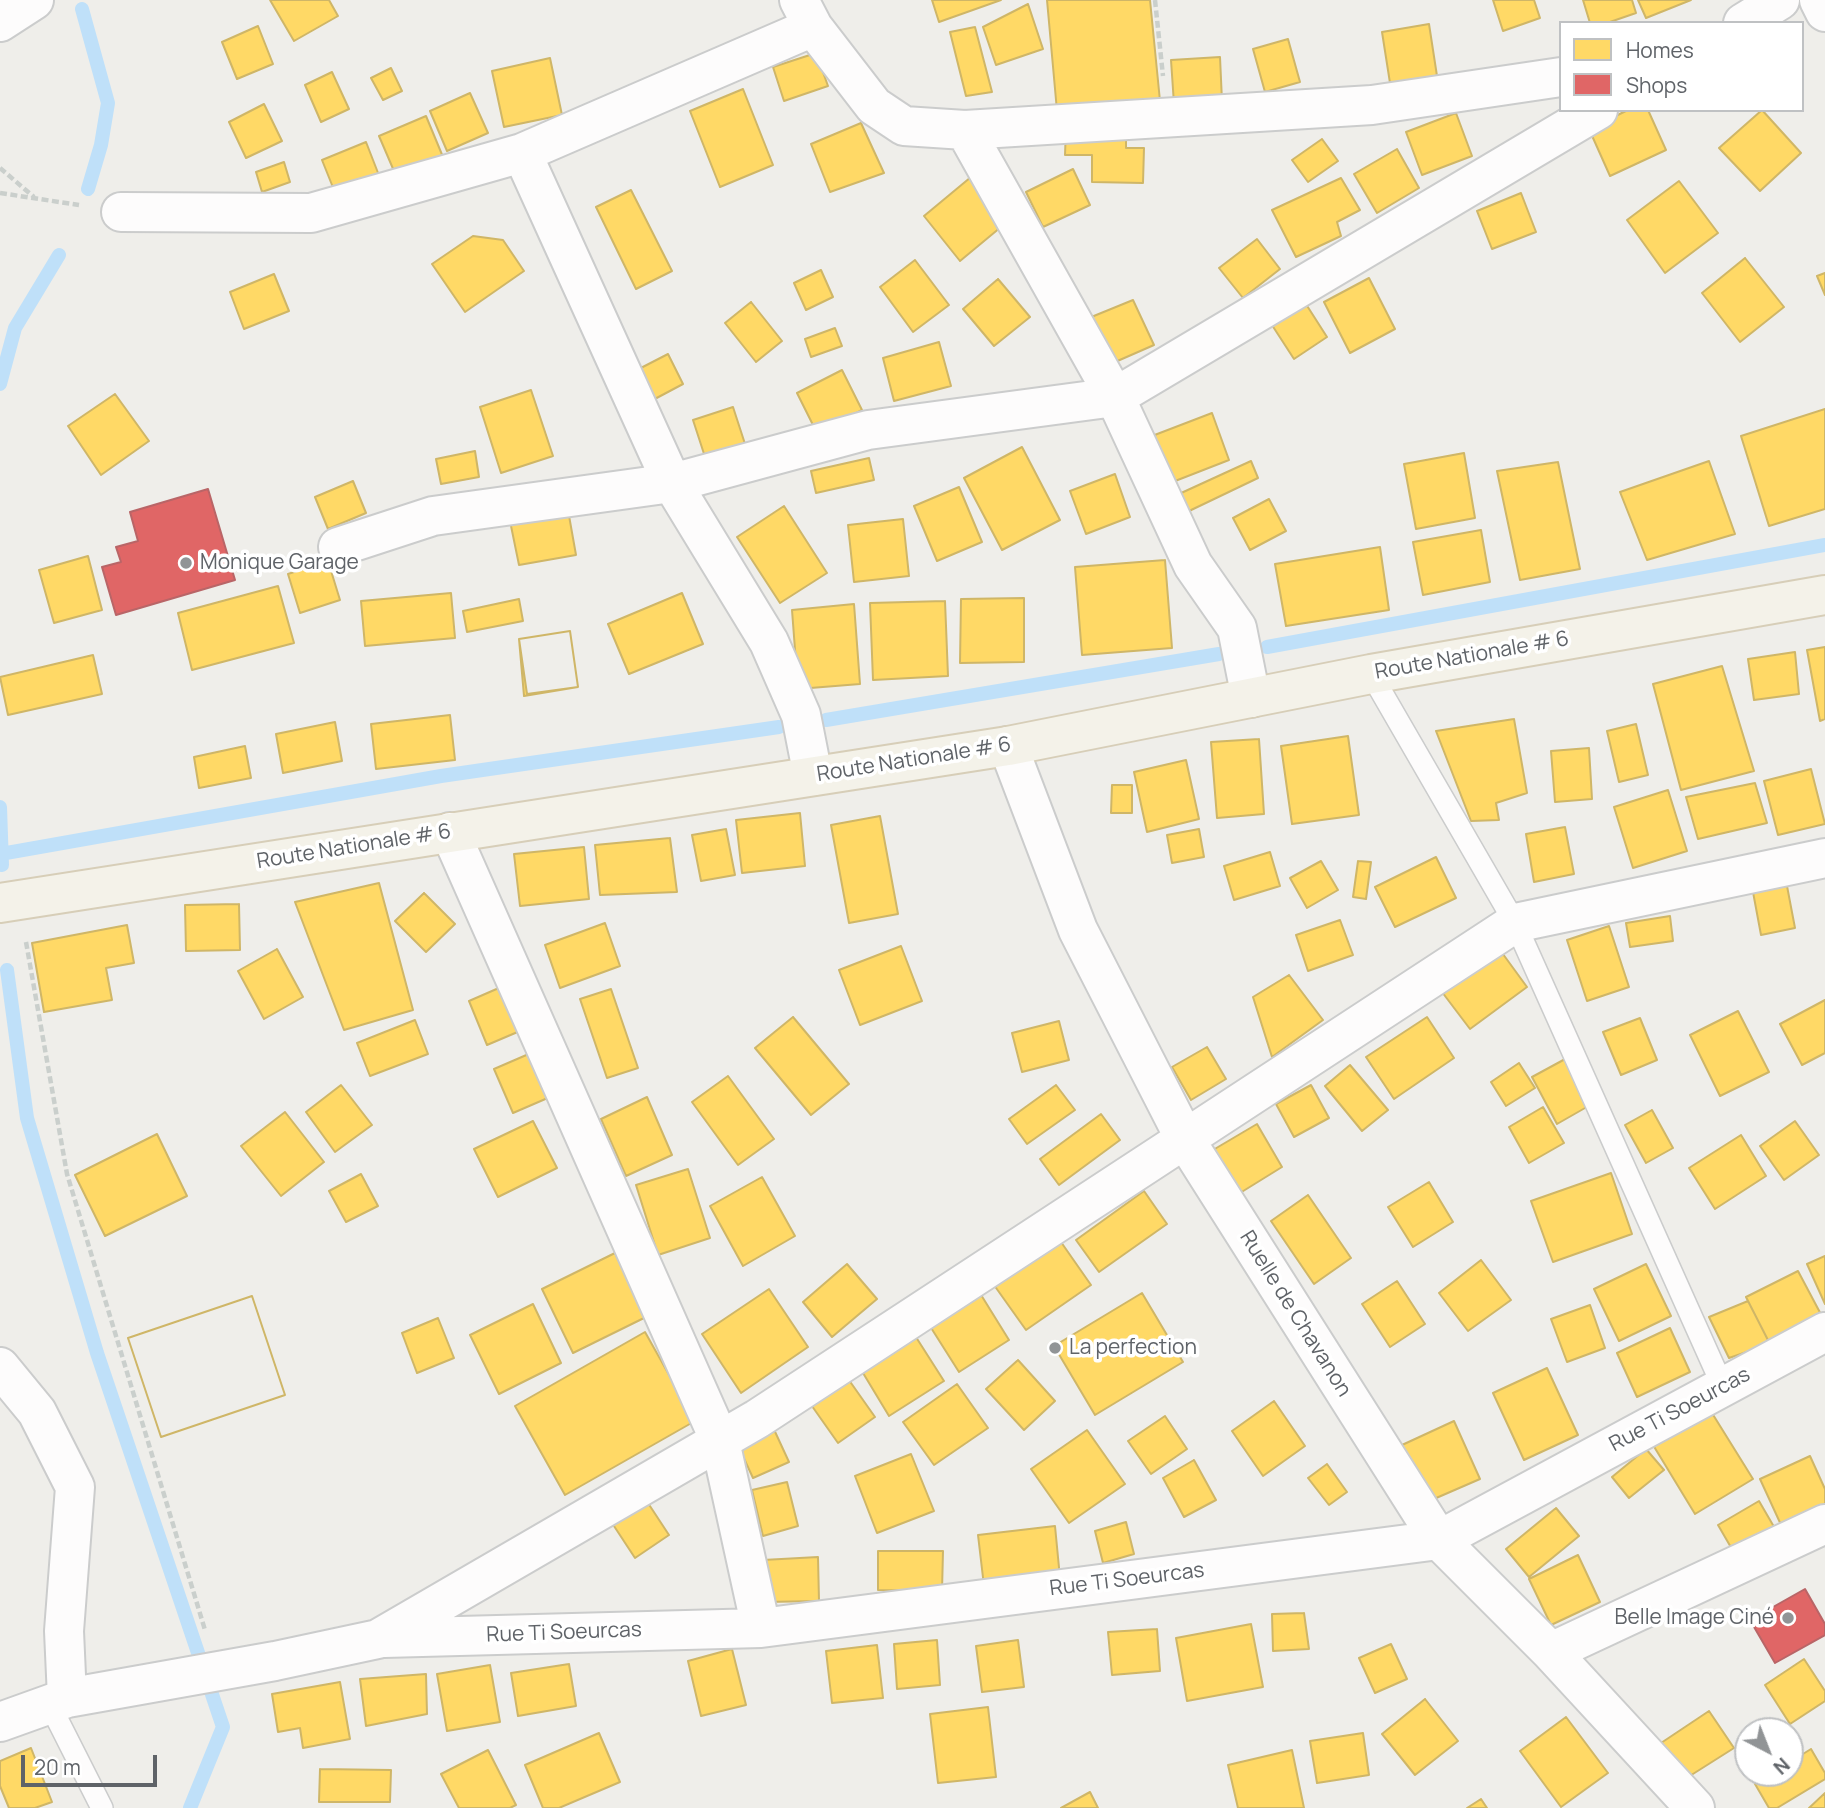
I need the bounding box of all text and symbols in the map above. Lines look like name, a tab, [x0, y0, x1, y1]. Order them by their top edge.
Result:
legend	[1559, 21, 1804, 112]
text: Homes	[1626, 36, 1694, 64]
text: Shops	[1626, 71, 1687, 99]
place label: Monique Garage	[200, 550, 359, 576]
marker: Monique Garage	[178, 555, 194, 571]
street label: Route Nationale # 6	[1373, 627, 1571, 685]
street label: Route Nationale # 6	[815, 732, 1013, 788]
street label: Route Nationale # 6	[255, 819, 453, 875]
street label: Ruelle de Chavanon	[1234, 1226, 1356, 1402]
place label: La perfection	[1069, 1335, 1197, 1361]
marker: La perfection	[1047, 1340, 1063, 1356]
street label: Rue Ti Soeurcas	[1605, 1362, 1755, 1458]
street label: Rue Ti Soeurcas	[1048, 1558, 1206, 1602]
place label: Belle Image Ciné	[1615, 1605, 1774, 1631]
marker: Belle Image Ciné	[1780, 1610, 1796, 1626]
street label: Rue Ti Soeurcas	[486, 1618, 642, 1648]
north arrow	[1734, 1717, 1804, 1787]
scale bar	[24, 1742, 161, 1786]
text: N	[1768, 1752, 1795, 1780]
text: 20 m	[34, 1753, 81, 1781]

